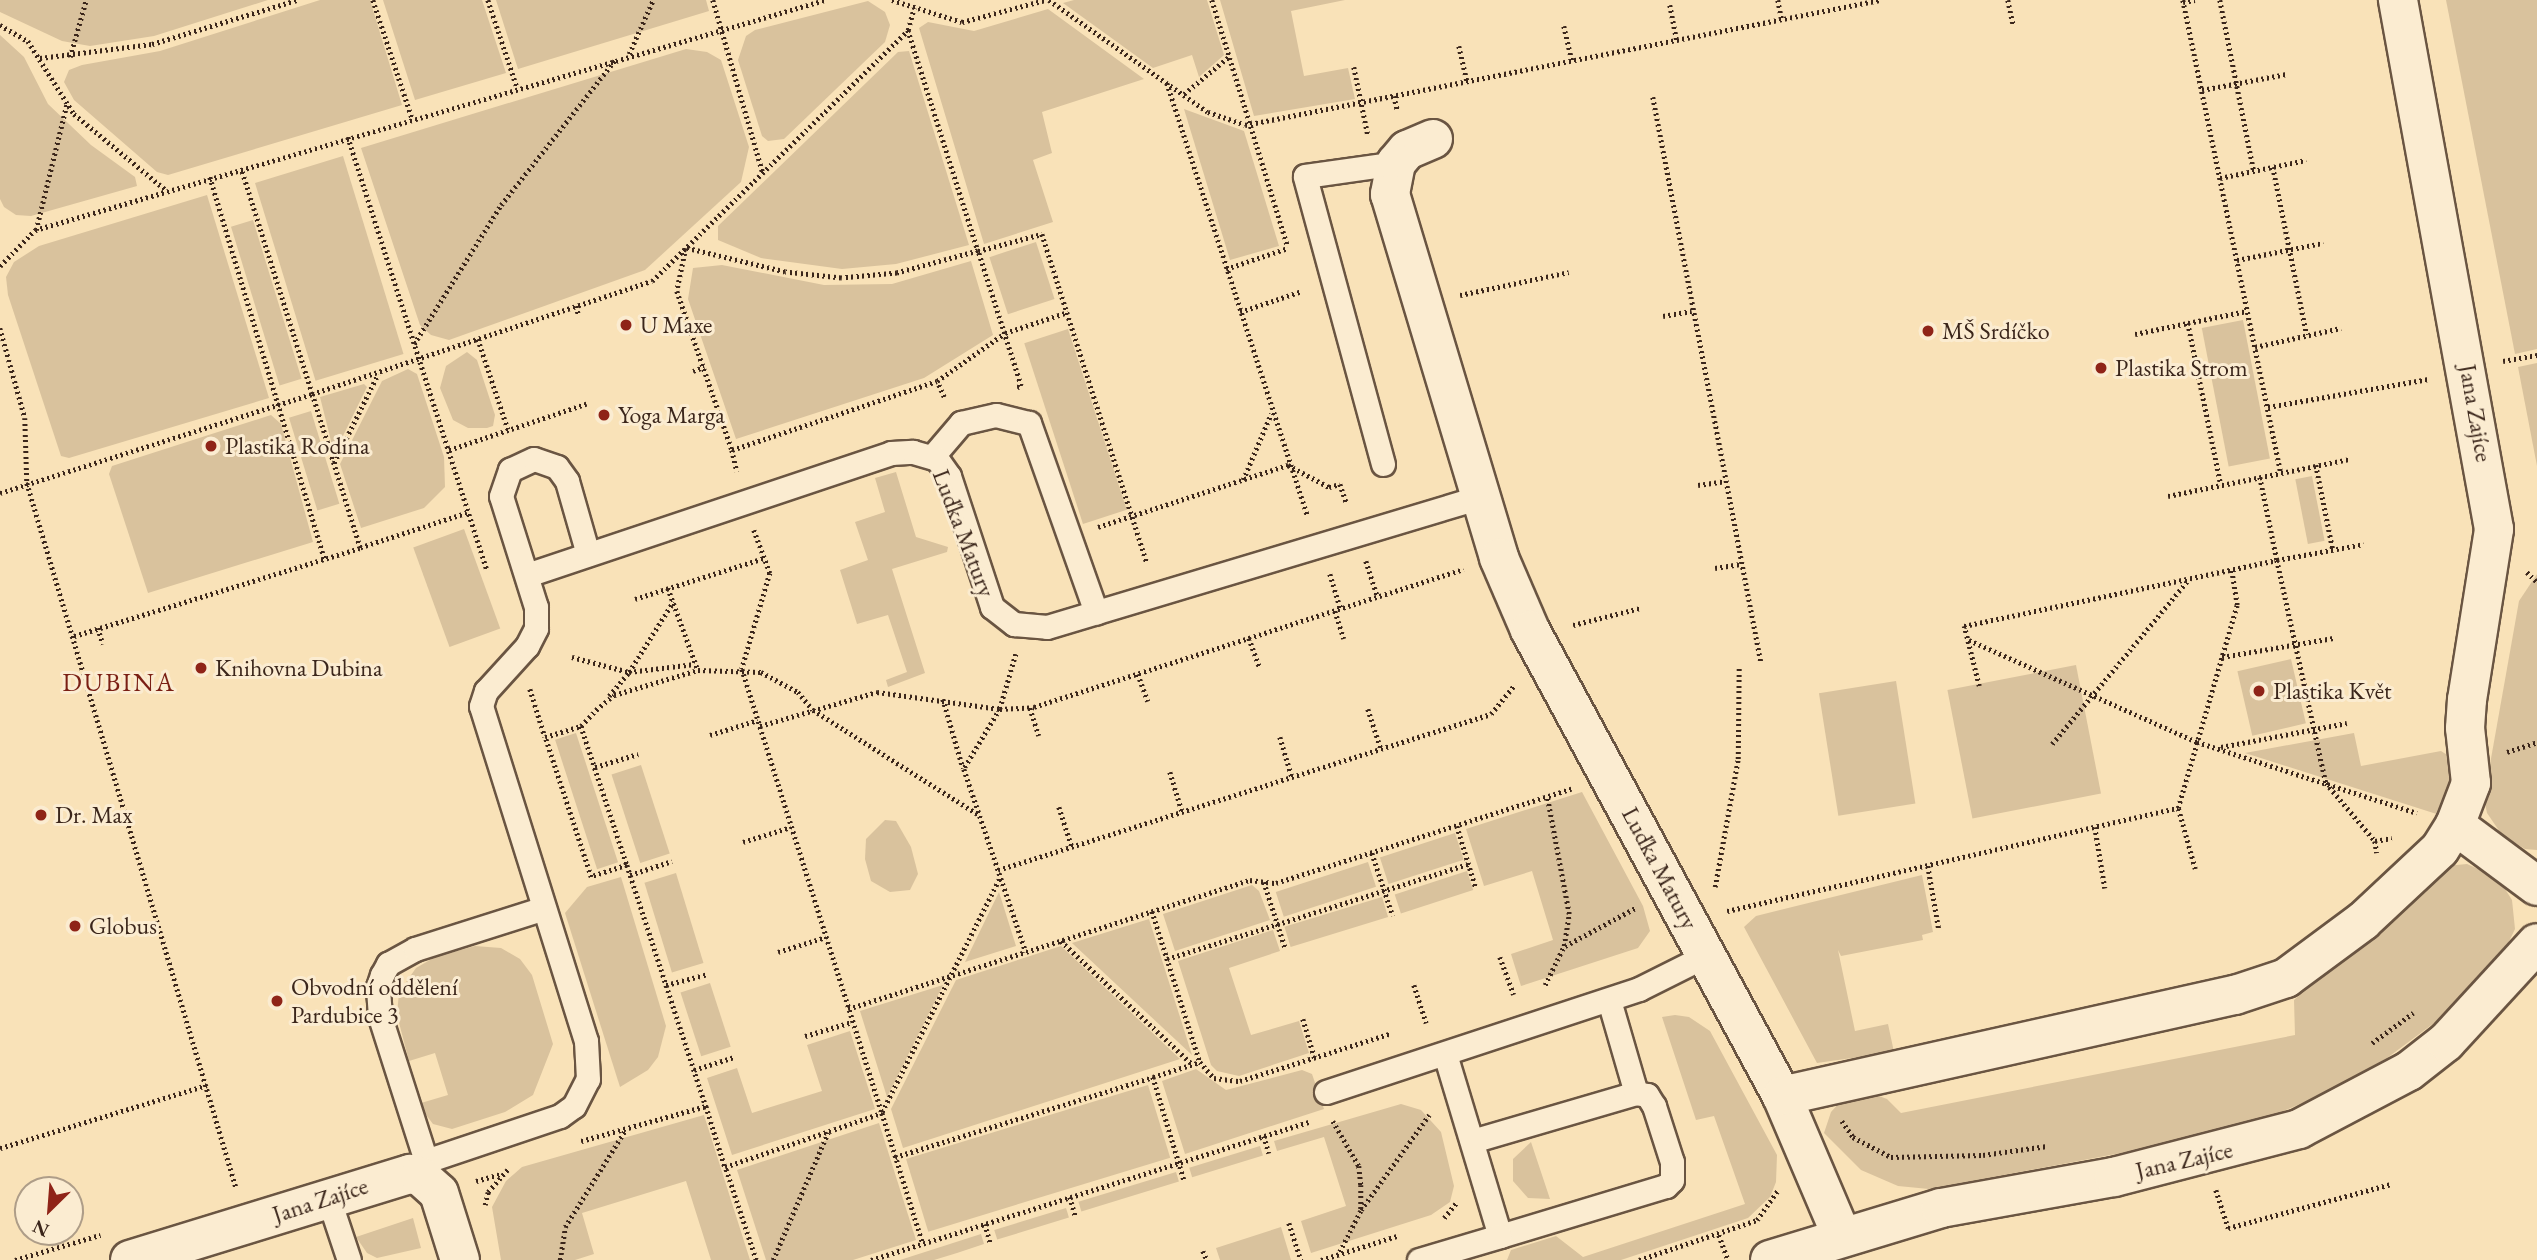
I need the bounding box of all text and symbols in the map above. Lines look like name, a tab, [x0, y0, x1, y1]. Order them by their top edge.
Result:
place label: U Maxe	[640, 311, 712, 339]
marker: U Maxe	[618, 317, 634, 333]
place label: MŠ Srdíčko	[1942, 317, 2050, 345]
marker: MŠ Srdíčko	[1920, 323, 1936, 339]
place label: Plastika Strom	[2115, 354, 2248, 382]
marker: Plastika Strom	[2093, 360, 2109, 376]
street label: Jana Zajíce	[2453, 362, 2499, 464]
place label: Yoga Marga	[618, 401, 725, 429]
marker: Yoga Marga	[596, 407, 612, 423]
place label: Plastika Rodina	[225, 432, 370, 460]
marker: Plastika Rodina	[203, 438, 219, 454]
street label: Luďka Matury	[927, 465, 1001, 601]
place label: Knihovna Dubina	[215, 654, 383, 682]
marker: Knihovna Dubina	[193, 660, 209, 676]
district label: DUBINA	[63, 667, 175, 699]
place label: Plastika Květ	[2273, 677, 2392, 705]
marker: Plastika Květ	[2251, 683, 2267, 699]
place label: Dr. Max	[55, 801, 132, 829]
street label: Luďka Matury	[1616, 802, 1704, 934]
marker: Dr. Max	[33, 807, 49, 823]
place label: Globus	[89, 912, 157, 940]
marker: Globus	[67, 918, 83, 934]
place label: Obvodní oddělení Pardubice 3	[291, 973, 458, 1029]
marker: Obvodní oddělení Pardubice 3	[269, 993, 285, 1009]
street label: Jana Zajíce	[2133, 1135, 2235, 1185]
street label: Jana Zajíce	[269, 1171, 371, 1229]
north arrow	[14, 1176, 84, 1246]
text: N	[29, 1214, 53, 1243]

